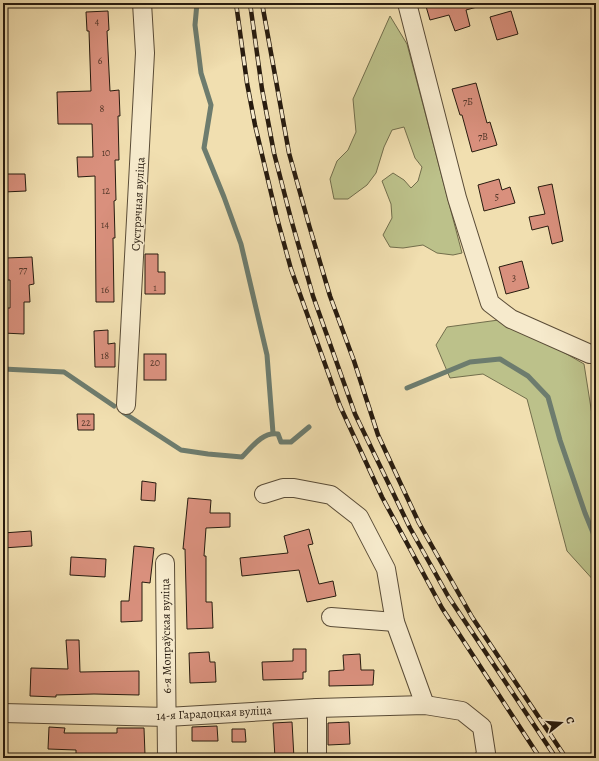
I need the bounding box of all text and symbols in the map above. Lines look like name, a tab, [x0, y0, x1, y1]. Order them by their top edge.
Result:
house number: 4	[95, 15, 100, 28]
house number: 6	[98, 54, 103, 67]
house number: 7Б	[463, 95, 473, 108]
house number: 8	[100, 102, 105, 115]
house number: 7В	[478, 130, 488, 143]
house number: 10	[102, 146, 110, 159]
street label: Сустрэчная вуліца	[128, 156, 148, 251]
house number: 12	[102, 184, 110, 197]
house number: 5	[495, 190, 499, 203]
house number: 14	[101, 218, 109, 231]
house number: 77	[19, 263, 28, 276]
house number: 3	[512, 271, 516, 284]
house number: 1	[153, 281, 157, 294]
house number: 16	[101, 283, 109, 296]
house number: 18	[101, 349, 109, 362]
house number: 20	[150, 356, 160, 369]
house number: 22	[81, 416, 91, 429]
street label: 6-я Мопраўская вуліца	[157, 578, 175, 694]
street label: 14-я Гарадоцкая вуліца	[156, 702, 273, 724]
north arrow	[541, 703, 581, 743]
text: С	[562, 715, 578, 726]

